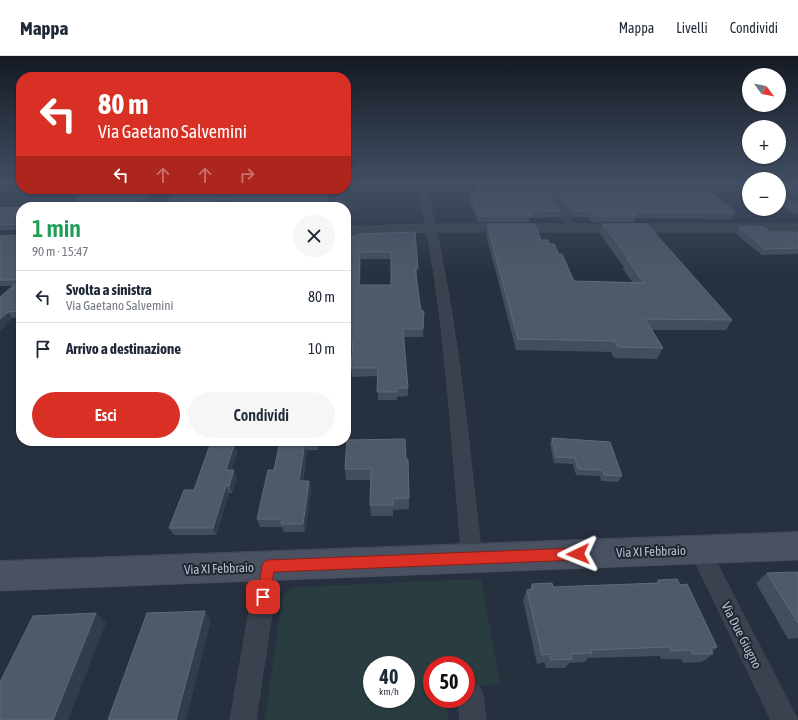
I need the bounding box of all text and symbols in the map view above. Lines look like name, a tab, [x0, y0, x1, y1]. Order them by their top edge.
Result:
text: Mappa	[20, 17, 68, 39]
text: Mappa	[619, 20, 654, 36]
text: Livelli	[676, 20, 708, 36]
text: Condividi	[730, 20, 778, 36]
north arrow	[742, 68, 786, 112]
map controls	[742, 68, 786, 216]
icon: left	[32, 88, 84, 140]
text: 80 m	[98, 88, 148, 120]
button: +	[742, 120, 786, 164]
text: Via Gaetano Salvemini	[98, 121, 247, 142]
icon: left	[110, 164, 132, 186]
icon: ahead	[152, 164, 174, 186]
icon: ahead	[194, 164, 216, 186]
icon: right	[236, 164, 258, 186]
button: −	[742, 172, 786, 216]
text: 1 min	[32, 215, 81, 242]
button: close	[293, 215, 335, 257]
text: 90 m · 15:47	[32, 244, 88, 259]
text: Svolta a sinistra	[66, 281, 152, 298]
icon: left	[32, 286, 54, 308]
text: 80 m	[308, 288, 335, 305]
text: Via Gaetano Salvemini	[66, 298, 174, 313]
icon: arrive	[32, 338, 54, 360]
text: Arrivo a destinazione	[66, 340, 181, 357]
text: 10 m	[308, 340, 335, 357]
button: Esci	[32, 392, 180, 438]
button: Condividi	[188, 392, 335, 438]
position arrow	[557, 533, 599, 575]
street label: Via XI Febbraio	[616, 543, 686, 560]
street label: Via XI Febbraio	[184, 560, 254, 577]
pin	[246, 580, 280, 614]
icon: arrive	[252, 586, 274, 608]
street label: Via Due Giugno	[718, 599, 765, 671]
speed limit sign: 50	[423, 656, 475, 708]
text: 40	[380, 665, 398, 688]
text: km/h	[379, 686, 399, 697]

